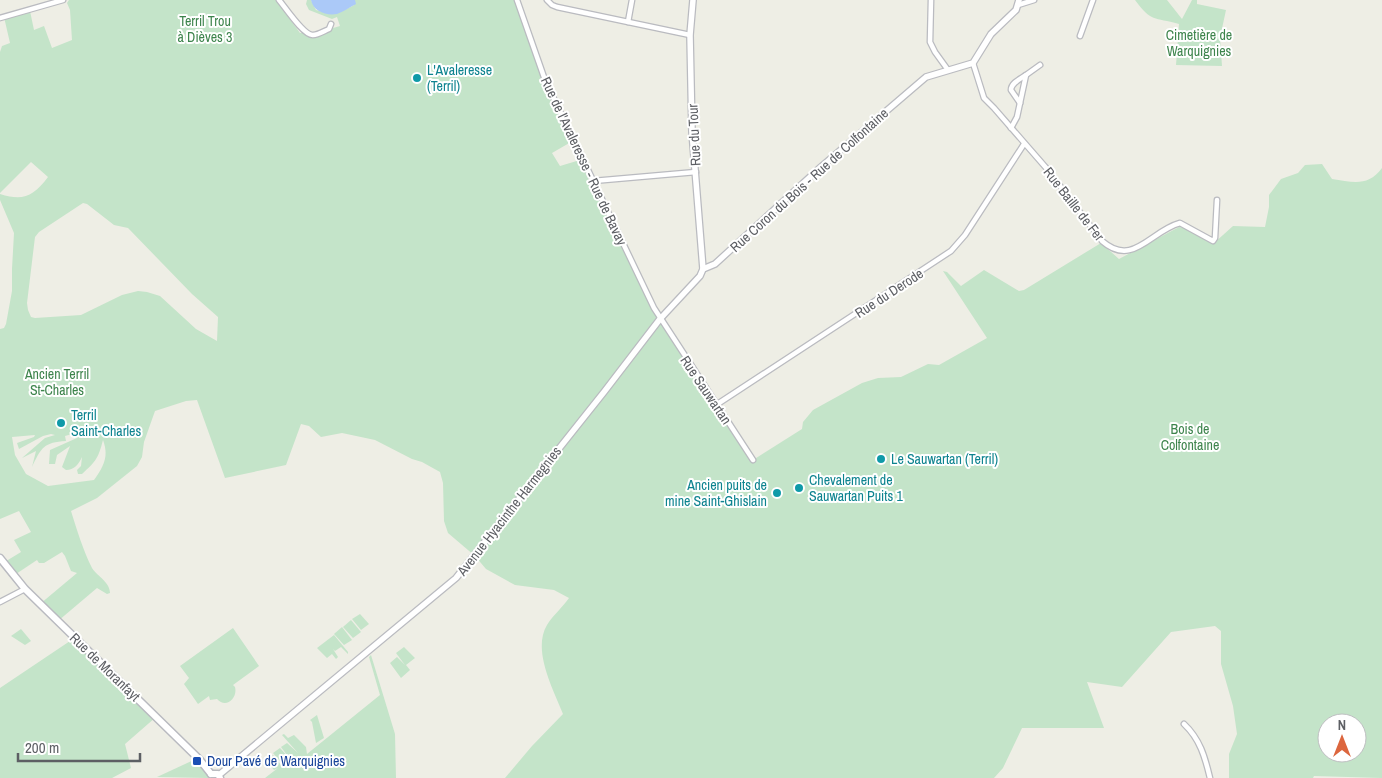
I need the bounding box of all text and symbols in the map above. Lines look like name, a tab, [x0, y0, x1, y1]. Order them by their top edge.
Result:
park label: Terril Trou à Dièves 3	[178, 12, 232, 46]
park label: Cimetière de Warquignies	[1166, 26, 1232, 60]
place label: L'Avaleresse (Terril)	[427, 61, 492, 95]
marker: L'Avaleresse (Terril)	[411, 72, 423, 84]
street label: Rue de l'Avaleresse - Rue de Bavay	[537, 74, 631, 248]
street label: Rue du Tour	[683, 103, 705, 167]
street label: Rue Coron du Bois - Rue de Colfontaine	[726, 104, 892, 256]
street label: Rue Baille de Fer	[1040, 163, 1109, 245]
street label: Rue du Derode	[851, 264, 927, 322]
street label: Rue Sauwartan	[676, 352, 736, 428]
park label: Ancien Terril St-Charles	[24, 365, 89, 399]
place label: Terril Saint-Charles	[71, 406, 141, 440]
marker: Terril Saint-Charles	[55, 417, 67, 429]
park label: Bois de Colfontaine	[1161, 420, 1219, 454]
street label: Avenue Hyacinthe Harmegnies	[452, 442, 565, 580]
place label: Le Sauwartan (Terril)	[891, 450, 998, 468]
marker: Le Sauwartan (Terril)	[875, 453, 887, 465]
place label: Chevalement de Sauwartan Puits 1	[809, 471, 903, 505]
place label: Ancien puits de mine Saint-Ghislain	[665, 476, 767, 510]
marker: Chevalement de Sauwartan Puits 1	[793, 482, 805, 494]
marker: Ancien puits de mine Saint-Ghislain	[771, 487, 783, 499]
street label: Rue de Moranfayt	[66, 629, 144, 705]
north arrow	[1317, 713, 1367, 763]
text: N	[1338, 716, 1346, 734]
scale bar	[18, 730, 140, 762]
text: 200 m	[25, 737, 59, 758]
place label: Dour Pavé de Warquignies	[207, 752, 345, 770]
marker: Dour Pavé de Warquignies	[191, 755, 203, 767]

